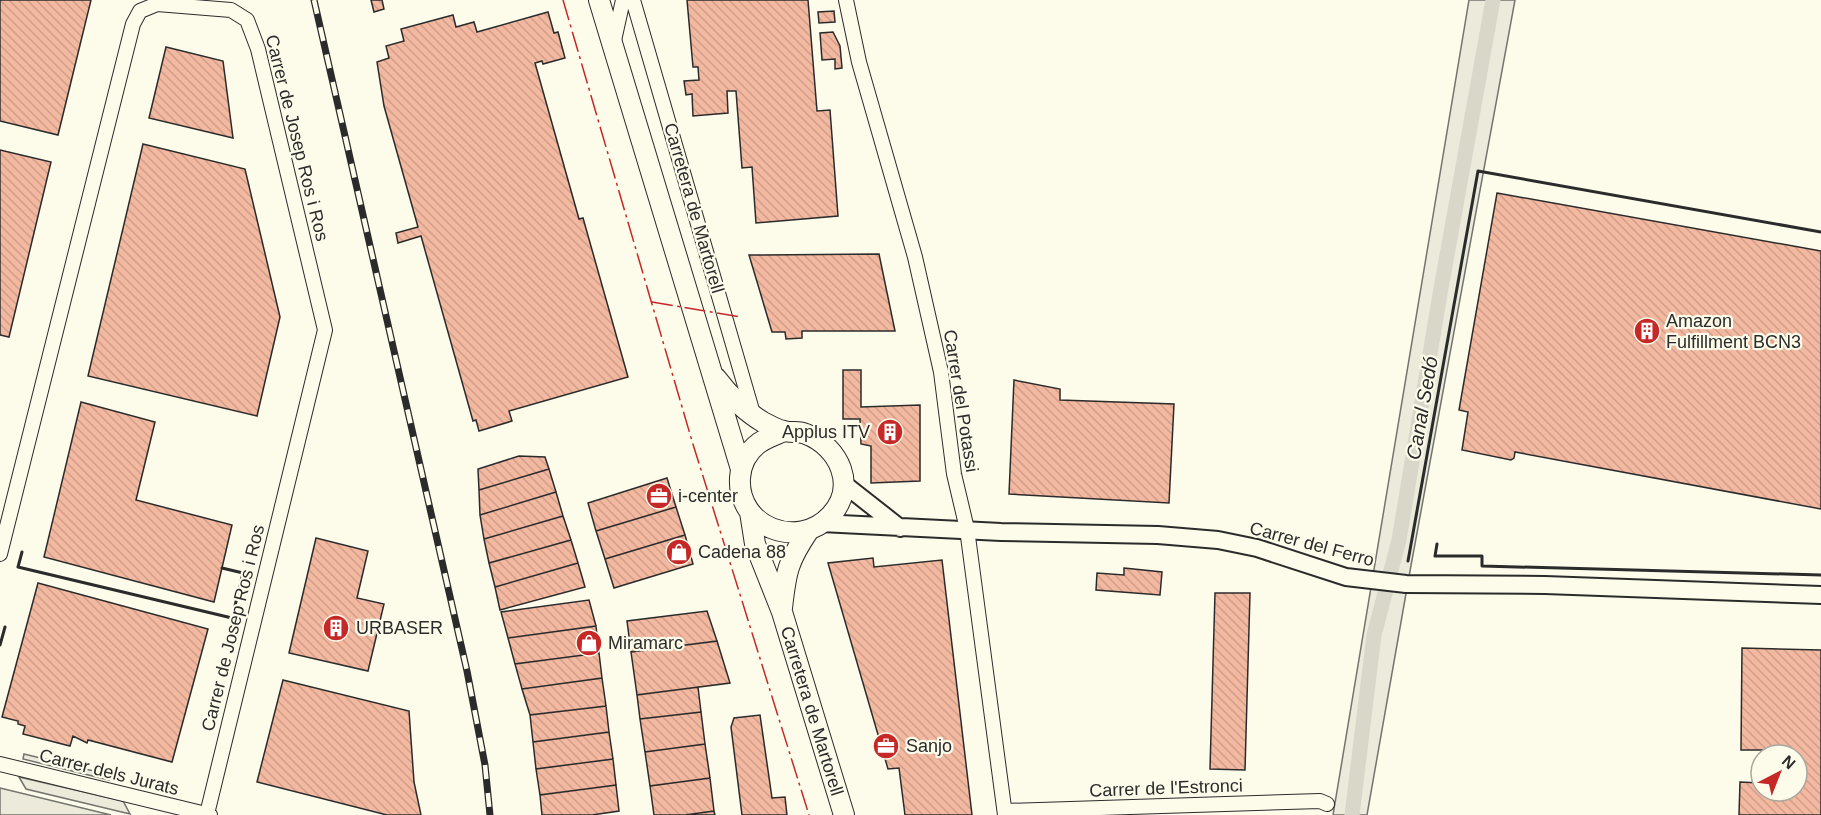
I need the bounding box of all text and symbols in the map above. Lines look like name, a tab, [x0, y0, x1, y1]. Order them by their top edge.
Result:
street label: Carrer de Josep Ros i Ros	[262, 33, 332, 243]
street label: Carretera de Martorell	[660, 121, 728, 295]
place label: Amazon Fulfillment BCN3	[1666, 311, 1801, 352]
building icon: Amazon Fulfillment BCN3	[1632, 316, 1662, 346]
street label: Carrer del Potassi	[940, 328, 982, 474]
water label: Canal Sedó	[1402, 355, 1442, 461]
building icon: Applus ITV	[875, 417, 905, 447]
place label: Applus ITV	[782, 422, 870, 442]
office icon: i-center	[644, 481, 674, 511]
place label: i-center	[678, 486, 738, 506]
street label: Carrer del Ferro	[1248, 518, 1376, 570]
street label: Carrer de Josep Ros i Ros	[198, 523, 268, 733]
shop icon: Cadena 88	[664, 537, 694, 567]
place label: Cadena 88	[698, 542, 786, 562]
building icon: URBASER	[321, 613, 351, 643]
place label: URBASER	[356, 618, 443, 638]
street label: Carretera de Martorell	[777, 624, 847, 798]
shop icon: Miramarc	[574, 628, 604, 658]
place label: Miramarc	[608, 633, 683, 653]
office icon: Sanjo	[871, 731, 901, 761]
place label: Sanjo	[906, 736, 952, 756]
north arrow	[1749, 743, 1809, 803]
street label: Carrer dels Jurats	[37, 745, 181, 799]
text: N	[1779, 752, 1799, 772]
street label: Carrer de l'Estronci	[1089, 775, 1243, 801]

